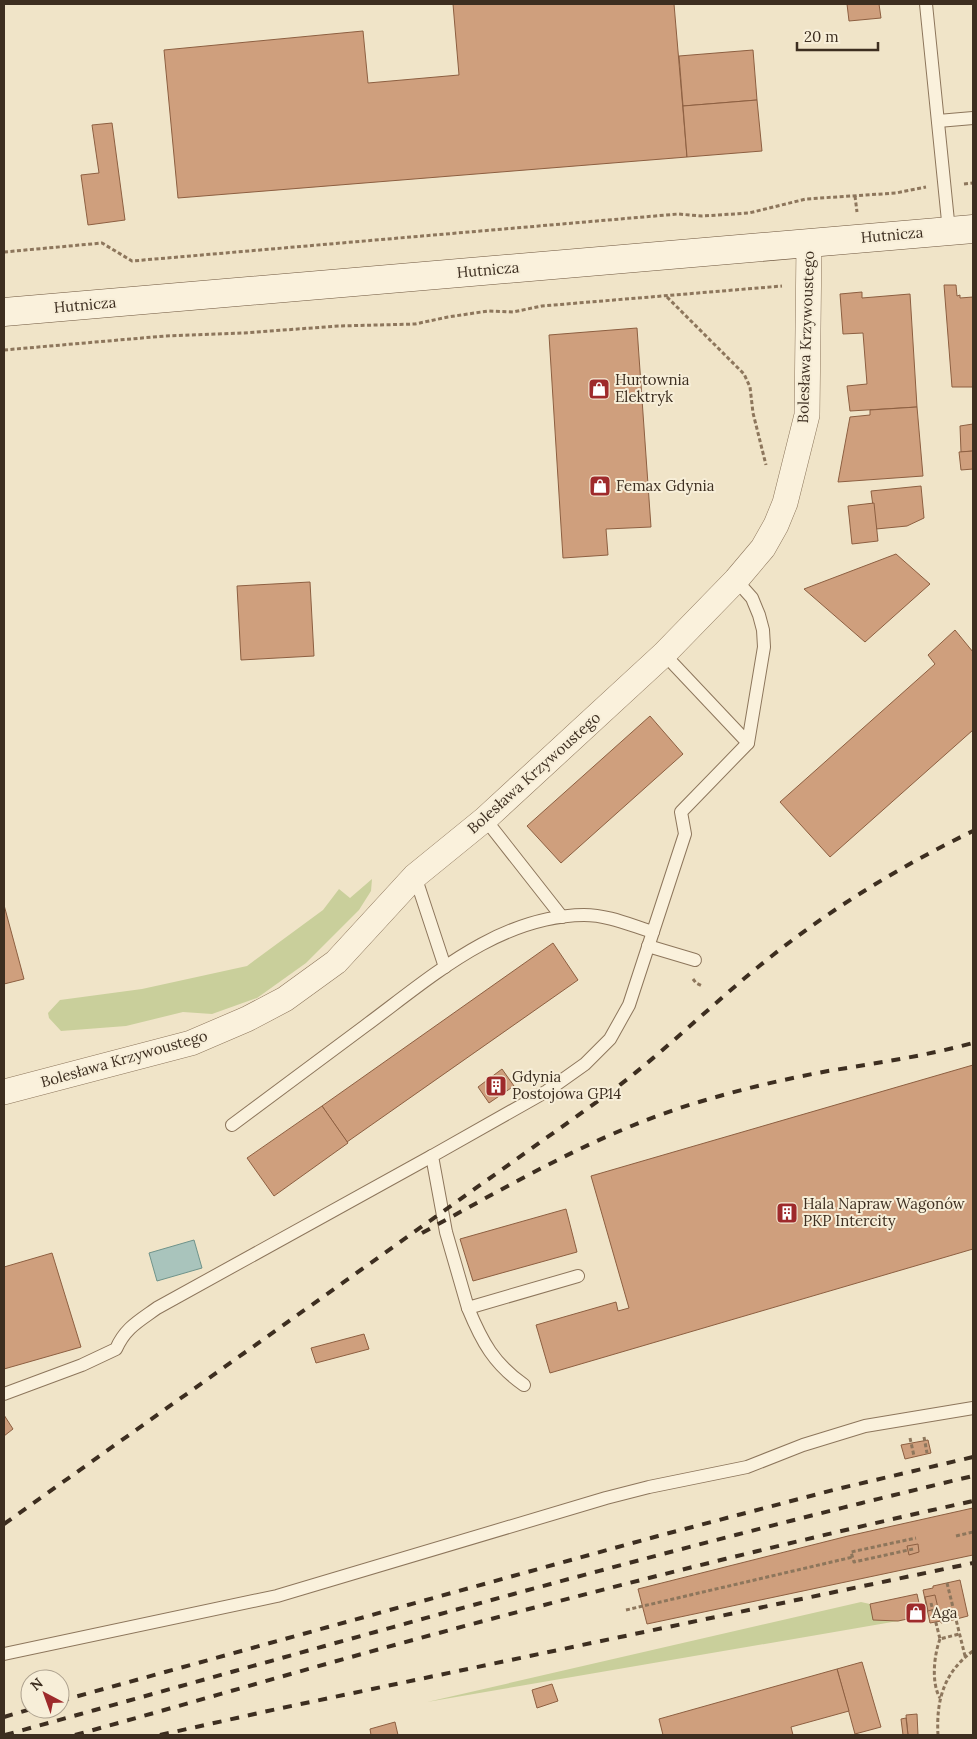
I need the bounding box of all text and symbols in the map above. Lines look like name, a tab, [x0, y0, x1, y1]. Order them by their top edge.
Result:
scale bar	[797, 20, 878, 52]
text: 20 m	[804, 27, 839, 46]
street label: Hutnicza	[860, 222, 924, 247]
street label: Bolesława Krzywoustego	[793, 250, 818, 424]
street label: Hutnicza	[456, 257, 520, 282]
street label: Hutnicza	[53, 292, 117, 317]
place label: Hurtownia Elektryk	[615, 370, 690, 406]
shop icon: Hurtownia Elektryk	[587, 377, 611, 401]
shop icon: Femax Gdynia	[588, 474, 612, 498]
place label: Femax Gdynia	[616, 476, 715, 495]
street label: Bolesława Krzywoustego	[463, 708, 604, 837]
street label: Bolesława Krzywoustego	[38, 1026, 210, 1091]
place label: Gdynia Postojowa GP14	[512, 1067, 621, 1103]
building icon: Gdynia Postojowa GP14	[484, 1074, 508, 1098]
place label: Hala Napraw Wagonów PKP Intercity	[803, 1194, 965, 1230]
building icon: Hala Napraw Wagonów PKP Intercity	[775, 1201, 799, 1225]
shop icon: Aga	[904, 1601, 928, 1625]
place label: Aga	[931, 1603, 958, 1622]
north arrow	[20, 1669, 70, 1719]
text: N	[26, 1674, 47, 1695]

